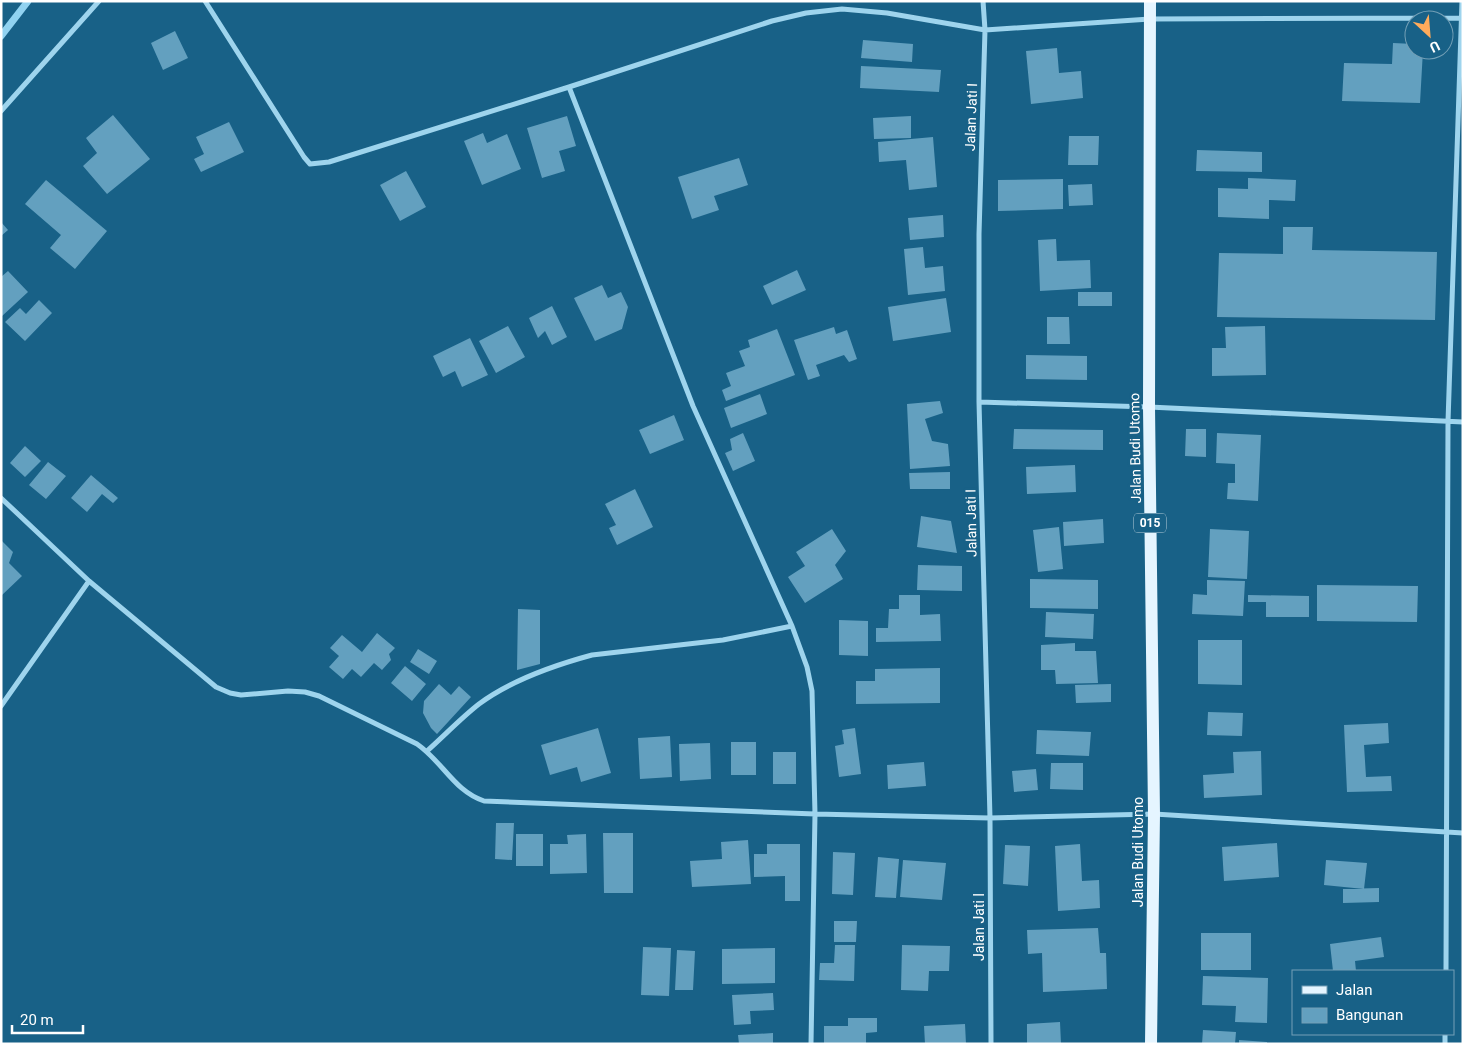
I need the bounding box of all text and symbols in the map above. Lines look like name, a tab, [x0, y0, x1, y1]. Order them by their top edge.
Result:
north arrow	[1404, 10, 1454, 60]
text: U	[1427, 37, 1442, 56]
street label: Jalan Jati I	[962, 83, 980, 151]
street label: Jalan Budi Utomo	[1126, 393, 1144, 503]
street label: Jalan Jati I	[962, 489, 980, 557]
road number: 015	[1134, 514, 1166, 532]
street label: Jalan Budi Utomo	[1130, 797, 1146, 907]
street label: Jalan Jati I	[971, 893, 987, 961]
legend	[1292, 970, 1454, 1035]
text: Jalan	[1336, 981, 1373, 999]
scale bar	[12, 1002, 84, 1034]
text: Bangunan	[1336, 1006, 1403, 1024]
text: 20 m	[20, 1011, 54, 1029]

